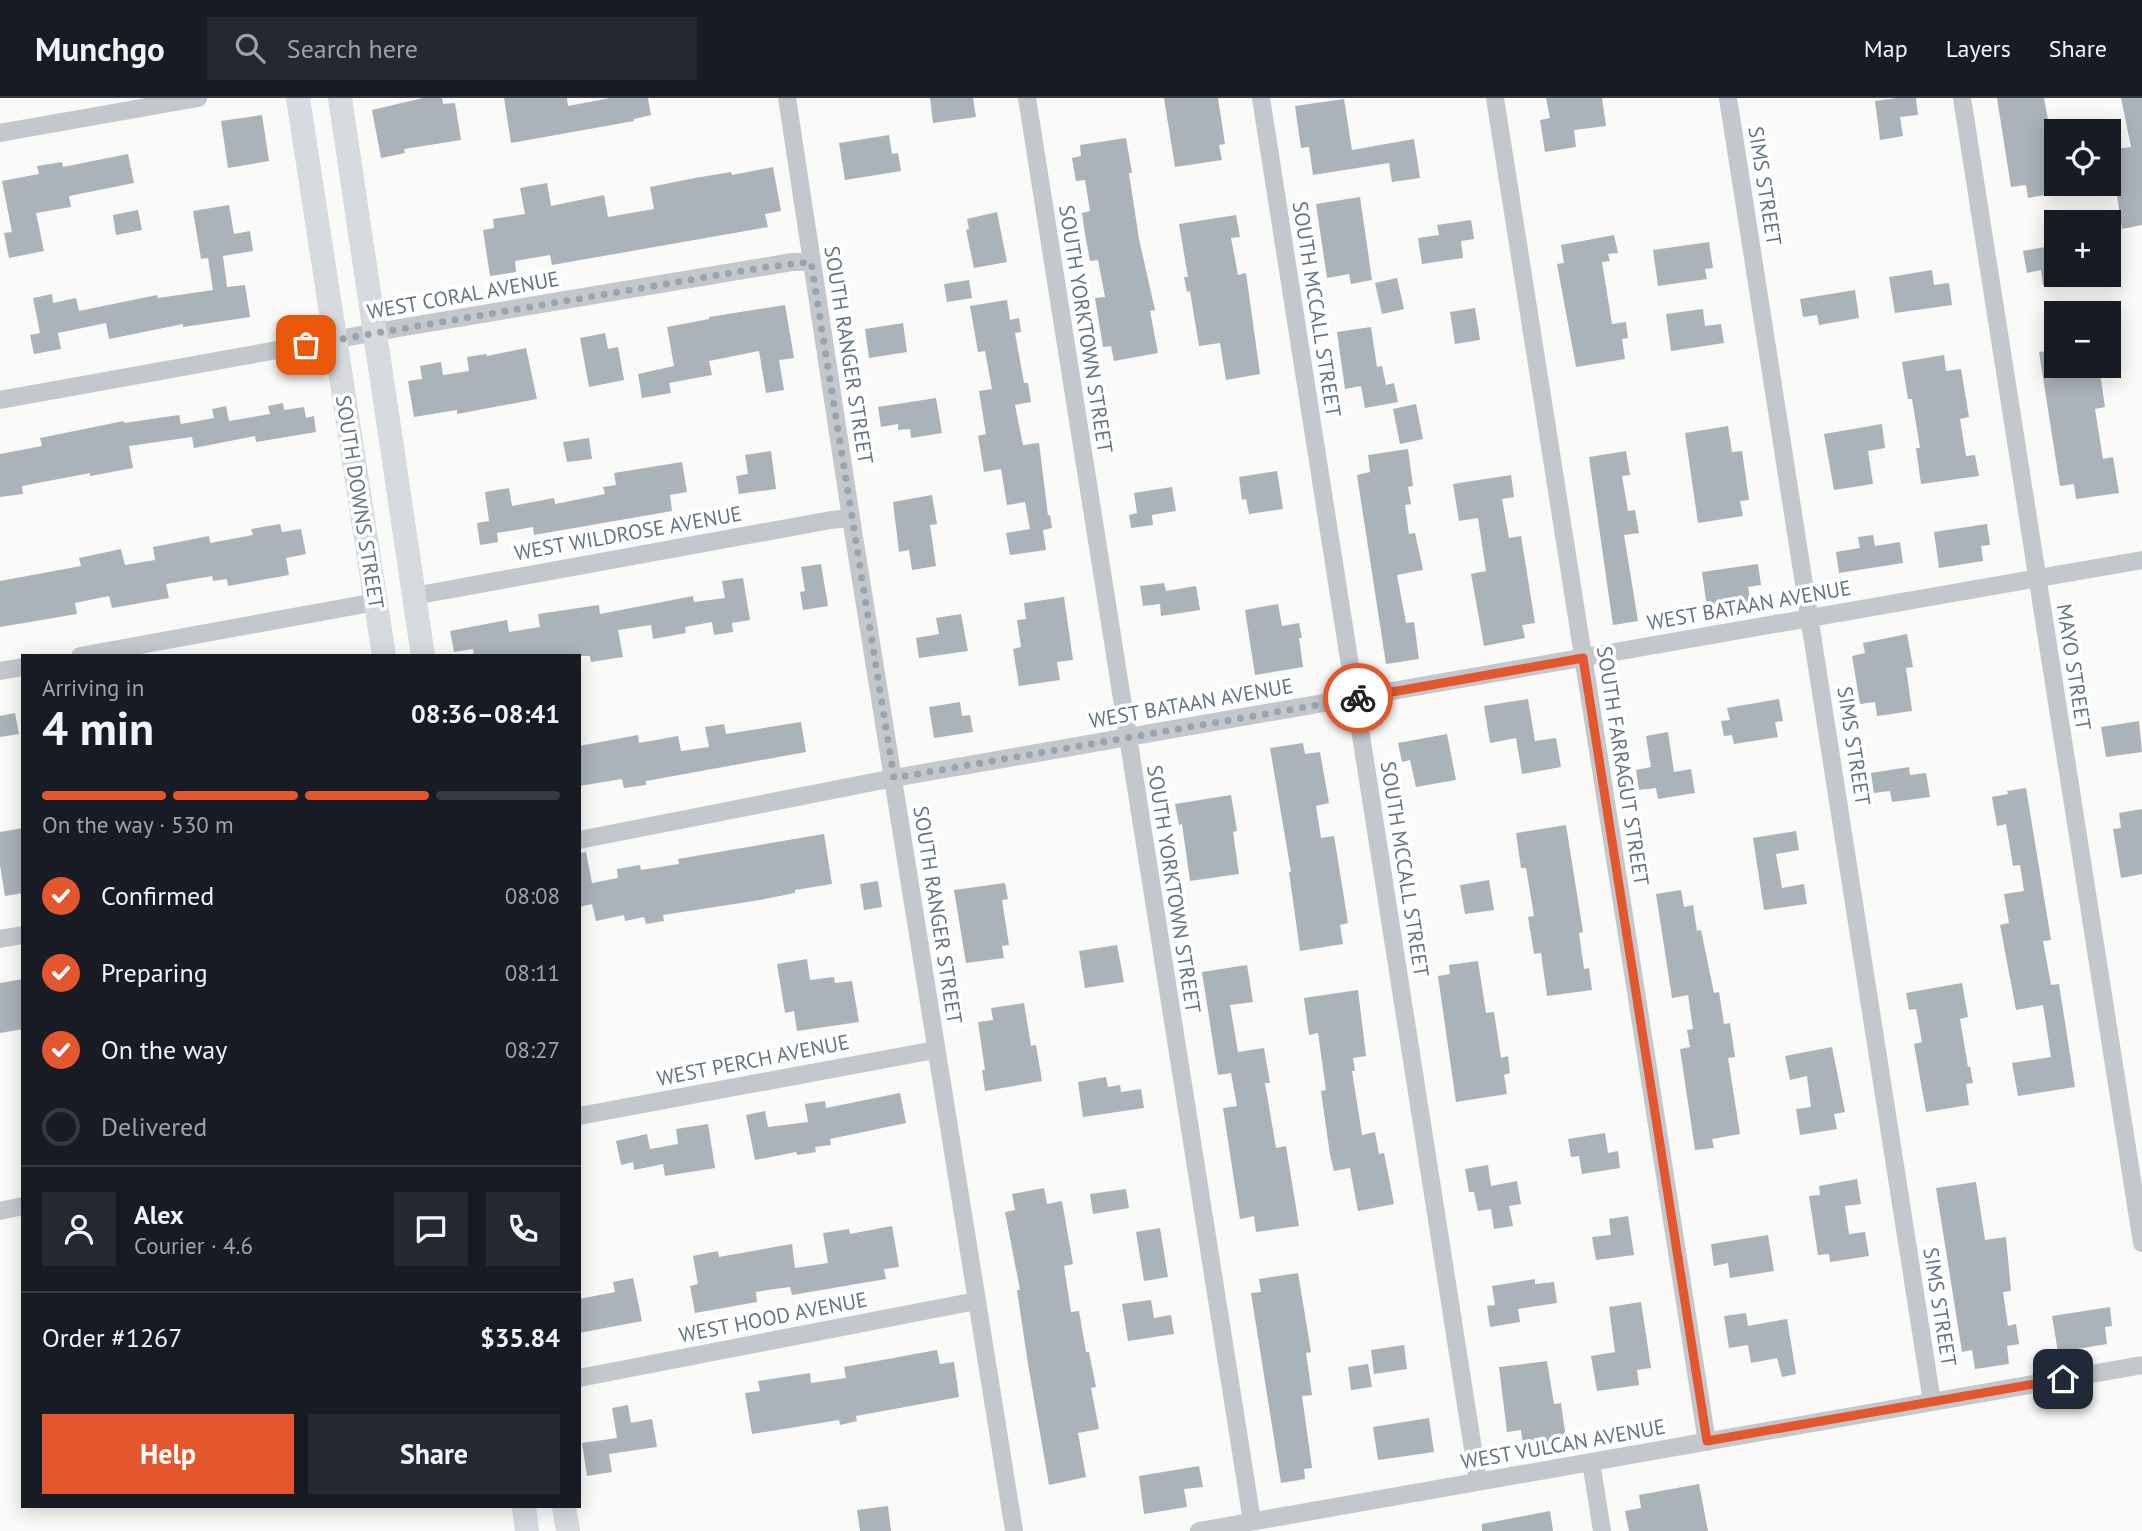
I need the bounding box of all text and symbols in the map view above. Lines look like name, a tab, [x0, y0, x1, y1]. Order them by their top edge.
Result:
search box	[207, 17, 697, 80]
text: Munchgo	[35, 27, 165, 70]
icon: search	[231, 29, 269, 67]
text: Search here	[287, 32, 418, 65]
text: Map	[1864, 33, 1908, 64]
text: Layers	[1946, 33, 2011, 64]
text: Share	[2049, 33, 2107, 64]
map controls	[2044, 119, 2121, 378]
button: locate	[2044, 119, 2121, 196]
street label: SIMS STREET	[1742, 125, 1788, 248]
street label: SOUTH MCCALL STREET	[1287, 199, 1347, 419]
street label: SOUTH YORKTOWN STREET	[1053, 203, 1119, 455]
button: +	[2044, 210, 2121, 287]
street label: SOUTH RANGER STREET	[818, 244, 880, 466]
street label: WEST CORAL AVENUE	[365, 265, 561, 325]
button: −	[2044, 301, 2121, 378]
pin	[276, 315, 336, 375]
icon: bag	[287, 326, 325, 364]
street label: SOUTH DOWNS STREET	[330, 393, 390, 611]
street label: WEST WILDROSE AVENUE	[512, 500, 744, 566]
street label: WEST BATAAN AVENUE	[1645, 574, 1853, 636]
street label: MAYO STREET	[2051, 602, 2097, 733]
street label: SOUTH FARRAGUT STREET	[1591, 644, 1655, 888]
courier	[1323, 663, 1393, 733]
street label: WEST BATAAN AVENUE	[1087, 672, 1295, 734]
text: Arriving in	[42, 673, 144, 702]
icon: bike	[1339, 679, 1377, 717]
street label: SIMS STREET	[1831, 685, 1877, 808]
text: 08:36–08:41	[411, 697, 560, 730]
text: 4 min	[42, 698, 154, 758]
street label: SOUTH MCCALL STREET	[1375, 759, 1435, 979]
street label: SOUTH YORKTOWN STREET	[1141, 763, 1207, 1015]
street label: SOUTH RANGER STREET	[907, 804, 969, 1026]
text: On the way · 530 m	[42, 810, 234, 839]
icon: check	[42, 877, 80, 915]
text: Confirmed	[101, 879, 214, 912]
text: 08:08	[505, 881, 560, 910]
icon: check	[42, 954, 80, 992]
text: Preparing	[101, 956, 208, 989]
text: 08:11	[505, 958, 560, 987]
street label: WEST PERCH AVENUE	[655, 1028, 851, 1092]
icon: check	[42, 1031, 80, 1069]
text: On the way	[101, 1033, 227, 1066]
text: 08:27	[505, 1035, 560, 1064]
text: Delivered	[101, 1110, 207, 1143]
button: person	[42, 1192, 116, 1266]
button: chat	[394, 1192, 468, 1266]
button: phone	[486, 1192, 560, 1266]
text: Alex	[134, 1198, 184, 1231]
text: Courier · 4.6	[134, 1231, 253, 1260]
street label: SIMS STREET	[1917, 1246, 1963, 1369]
street label: WEST HOOD AVENUE	[677, 1285, 869, 1349]
text: Order #1267	[42, 1321, 182, 1354]
text: $35.84	[480, 1321, 560, 1354]
pin	[2033, 1349, 2093, 1409]
icon: home	[2044, 1360, 2082, 1398]
street label: WEST VULCAN AVENUE	[1459, 1413, 1667, 1475]
button: Help	[42, 1414, 294, 1494]
button: Share	[308, 1414, 560, 1494]

